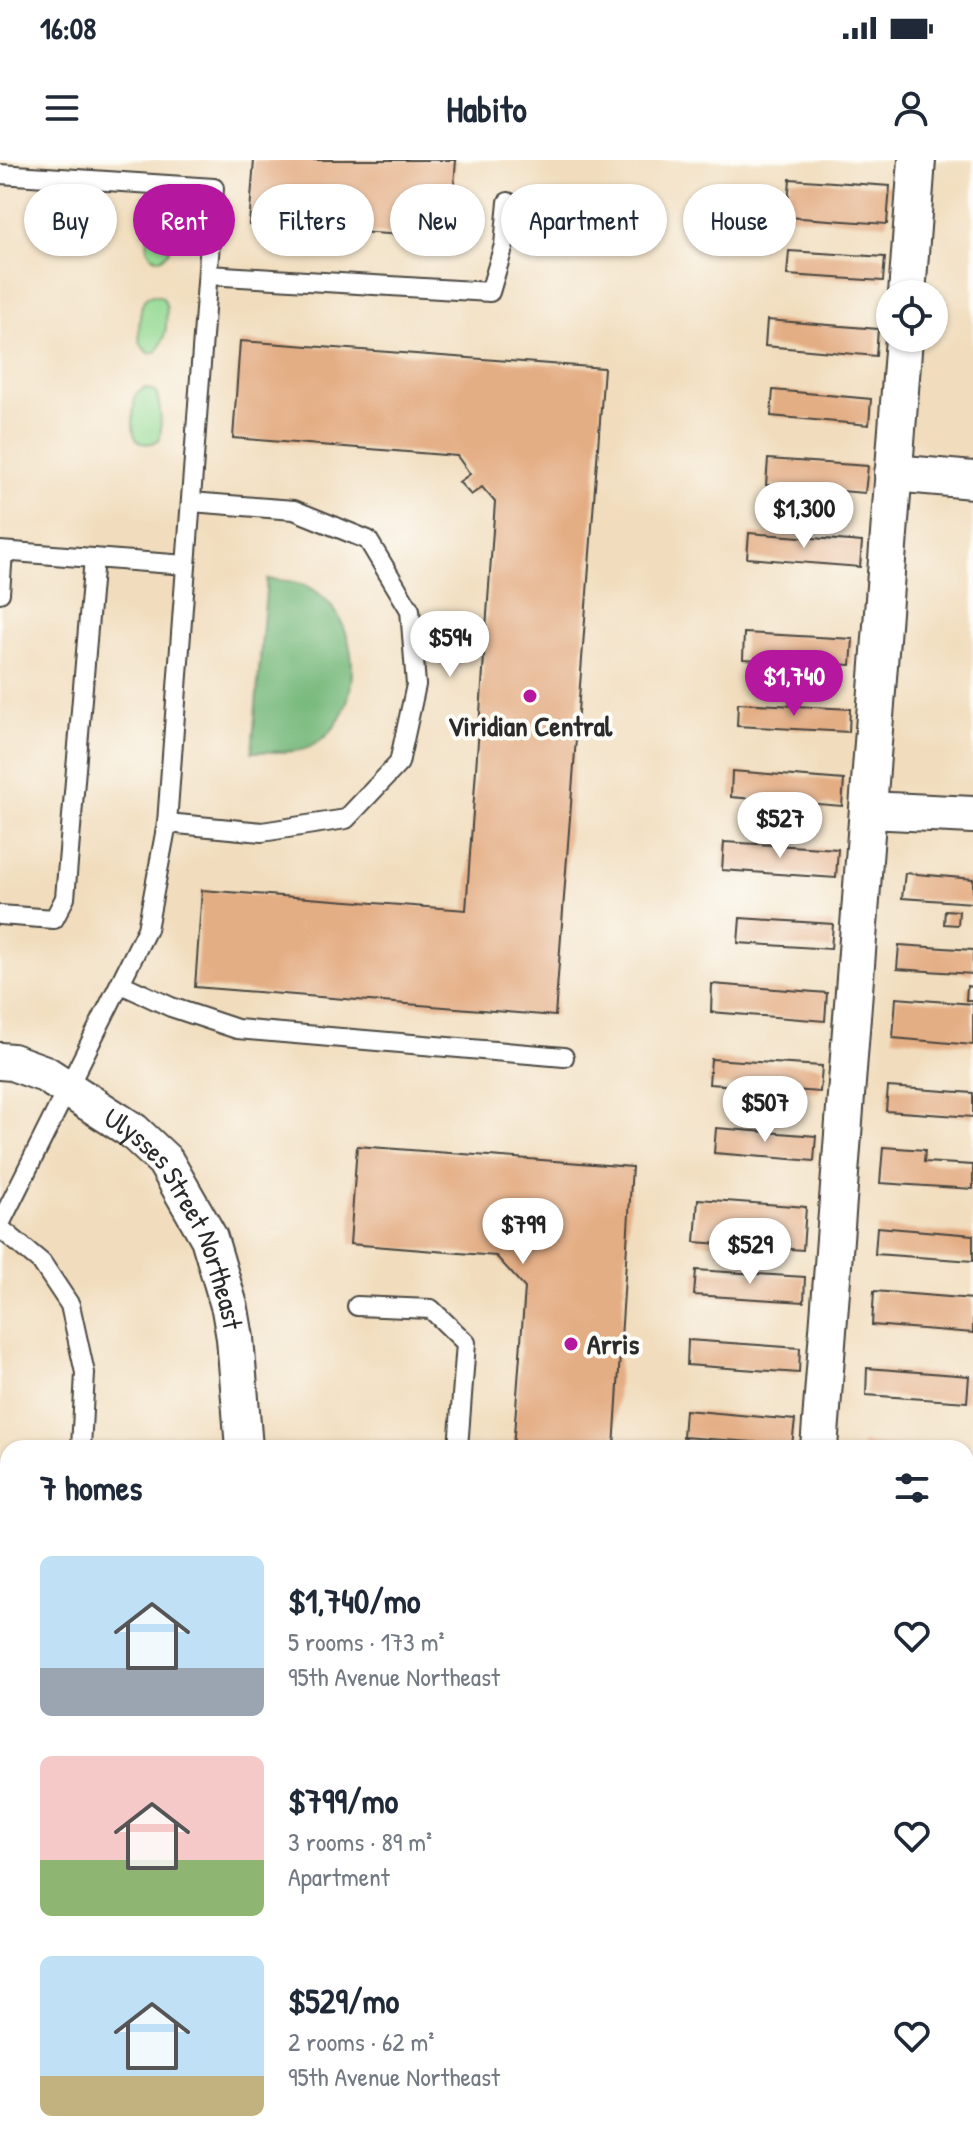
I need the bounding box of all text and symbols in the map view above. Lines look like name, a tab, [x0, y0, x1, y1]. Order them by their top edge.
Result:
text: 16:08	[40, 8, 96, 48]
text: Habito	[446, 84, 527, 133]
icon: menu	[40, 86, 84, 130]
icon: person	[889, 86, 933, 130]
chip: Buy	[24, 184, 117, 256]
chip: Rent	[133, 184, 235, 256]
chip: Filters	[251, 184, 374, 256]
chip: New	[390, 184, 485, 256]
chip: Apartment	[501, 184, 667, 256]
chip: House	[683, 184, 796, 256]
map controls	[876, 280, 948, 352]
button: locate	[876, 280, 948, 352]
pin: $1,300	[739, 482, 869, 550]
text: $1,300	[773, 490, 835, 525]
pin: $594	[403, 611, 497, 679]
text: $594	[428, 619, 472, 654]
pin: $1,740	[729, 650, 859, 718]
text: $1,740	[763, 658, 825, 693]
marker: Viridian Central	[521, 687, 539, 705]
place label: Viridian Central	[448, 707, 613, 745]
pin: $527	[733, 792, 827, 860]
text: $527	[755, 800, 805, 835]
pin: $507	[718, 1076, 812, 1144]
text: $507	[741, 1084, 789, 1119]
street label: Ulysses Street Northeast	[97, 1098, 252, 1332]
pin: $799	[476, 1198, 570, 1266]
text: $799	[500, 1206, 546, 1241]
pin: $529	[703, 1218, 797, 1286]
text: $529	[727, 1226, 773, 1261]
place label: Arris	[587, 1325, 639, 1363]
marker: Arris	[562, 1335, 580, 1353]
text: 7 homes	[40, 1465, 142, 1511]
icon: filters	[890, 1466, 934, 1510]
text: $1,740/mo	[288, 1578, 420, 1624]
icon: home	[104, 1588, 200, 1684]
icon: heart	[890, 1614, 934, 1658]
text: 5 rooms · 173 m²	[288, 1624, 444, 1659]
text: 95th Avenue Northeast	[288, 1659, 500, 1694]
text: $799/mo	[288, 1778, 398, 1824]
icon: home	[104, 1788, 200, 1884]
icon: heart	[890, 1814, 934, 1858]
text: 3 rooms · 89 m²	[288, 1824, 432, 1859]
text: Apartment	[288, 1859, 390, 1894]
text: $529/mo	[288, 1978, 399, 2024]
icon: home	[104, 1988, 200, 2084]
icon: heart	[890, 2014, 934, 2058]
text: 2 rooms · 62 m²	[288, 2024, 434, 2059]
text: 95th Avenue Northeast	[288, 2059, 500, 2094]

